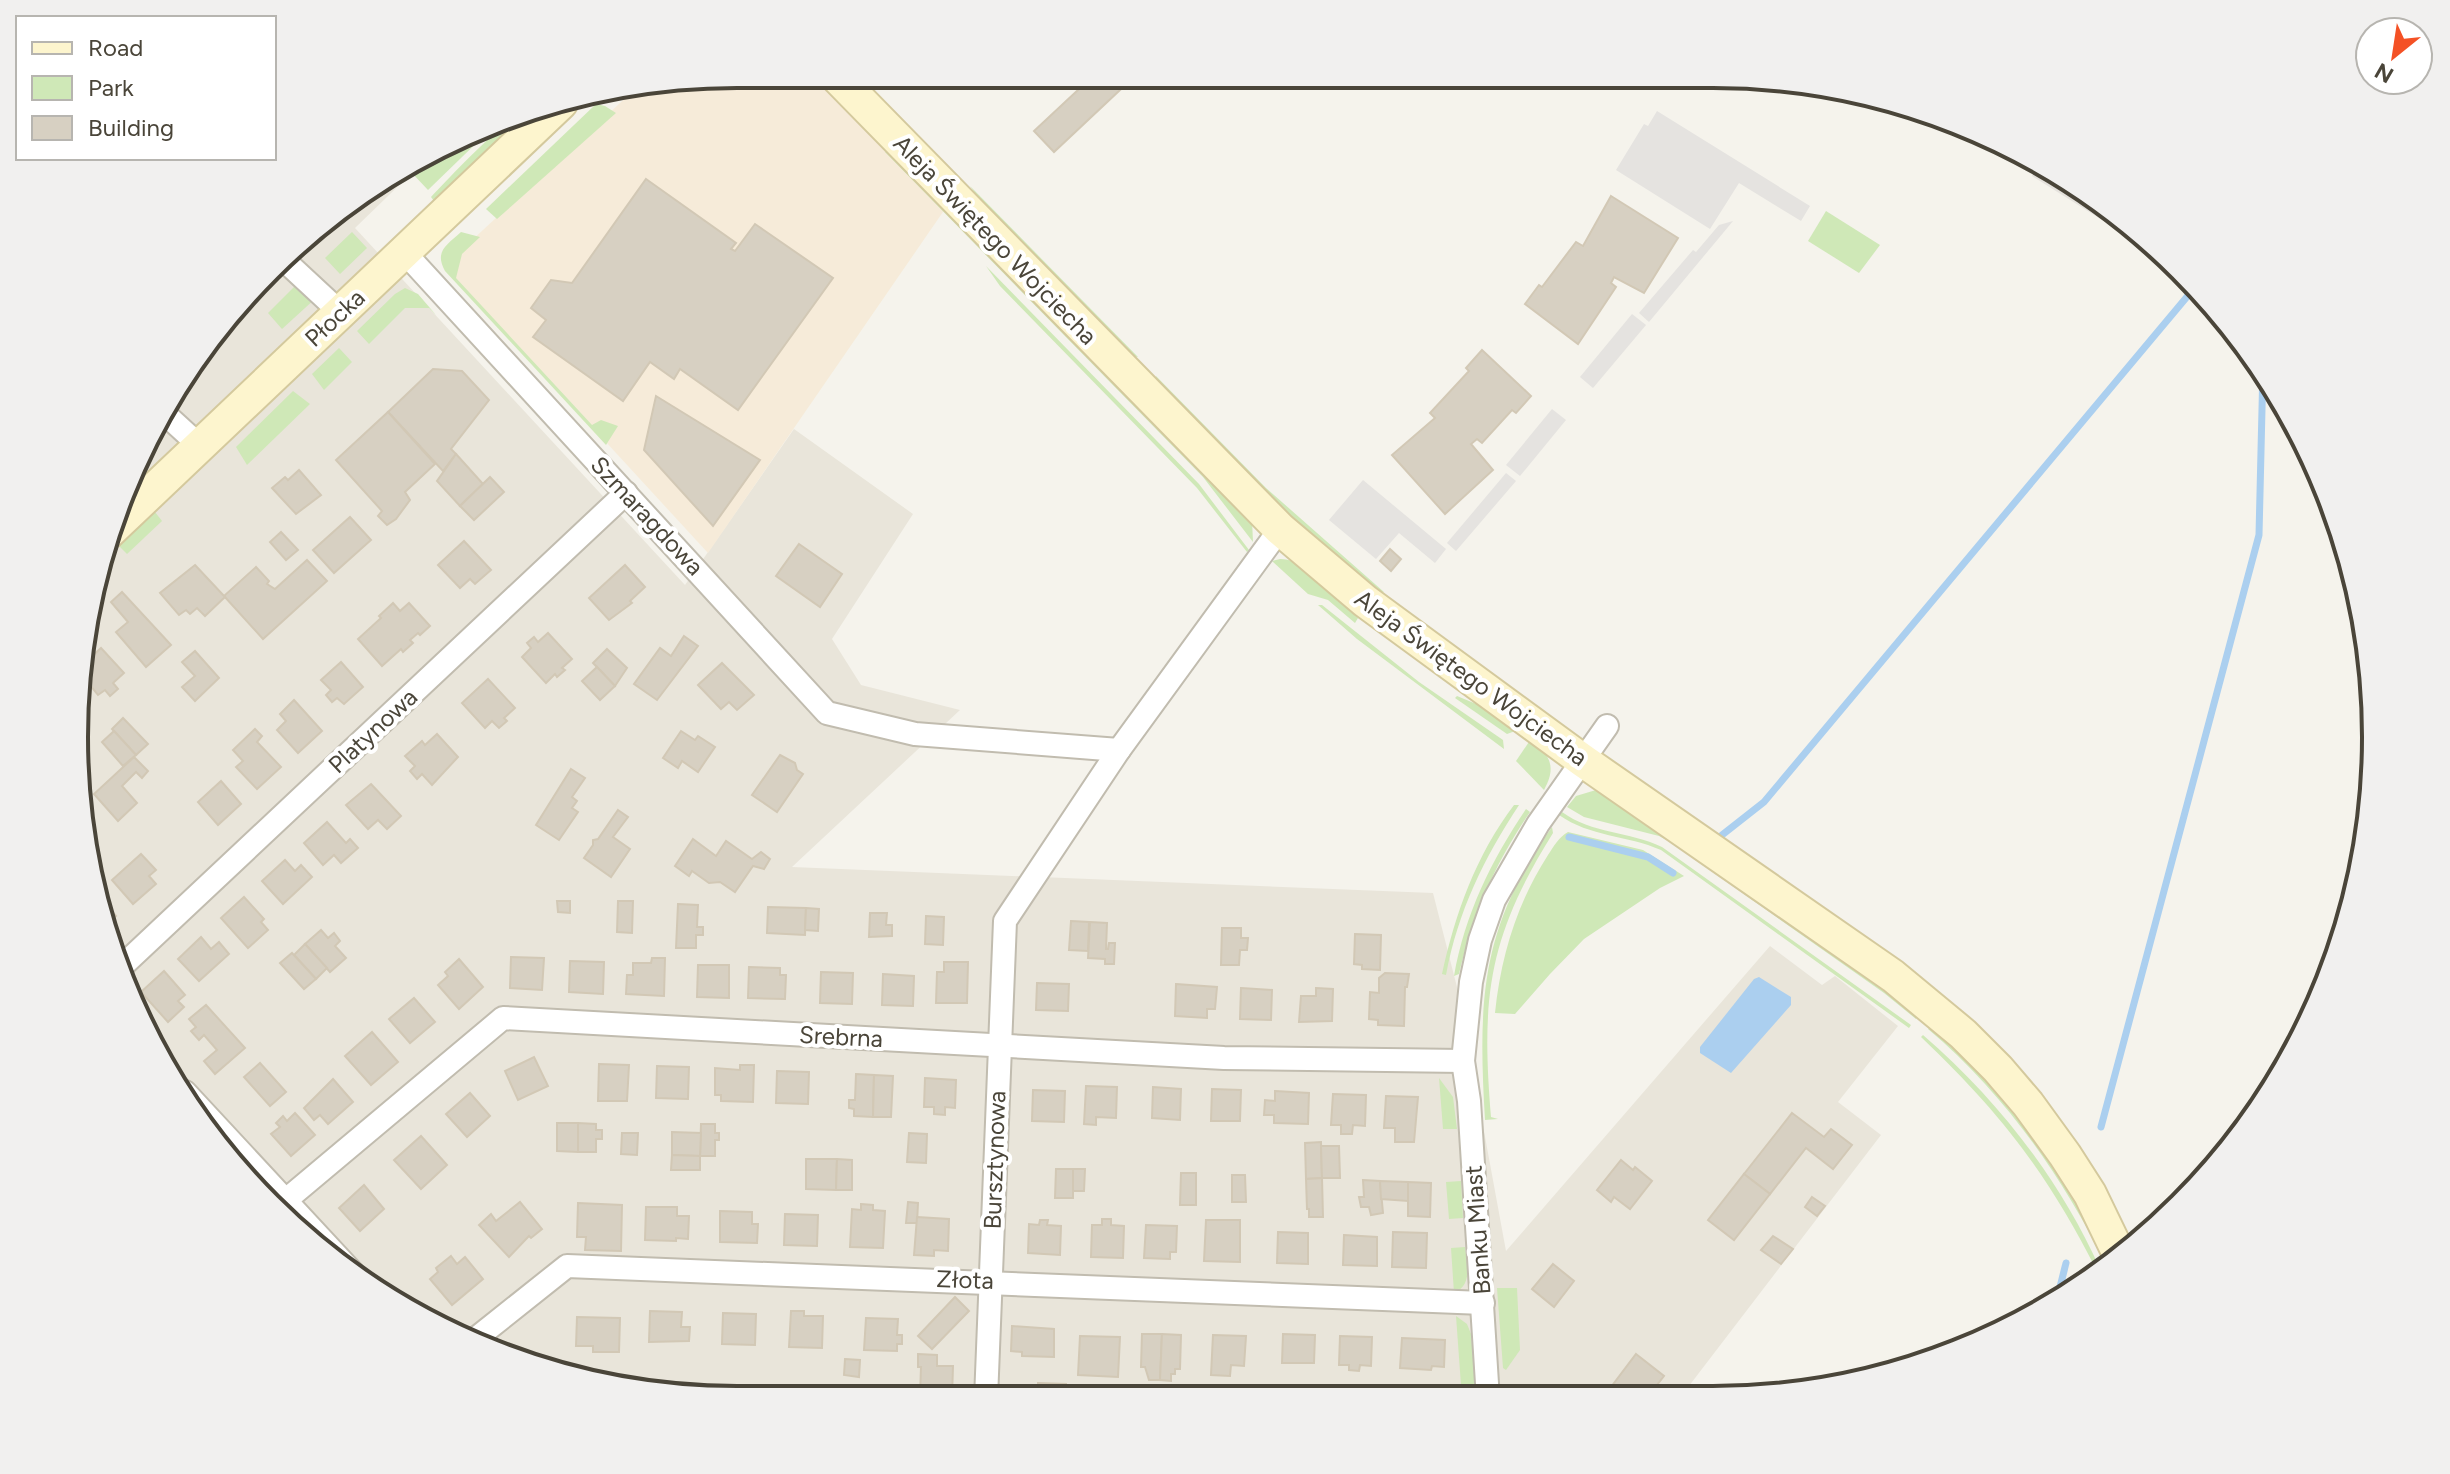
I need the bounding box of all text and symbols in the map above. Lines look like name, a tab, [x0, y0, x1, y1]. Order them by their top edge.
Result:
legend	[16, 16, 276, 160]
north arrow	[2354, 16, 2434, 96]
text: Road	[88, 33, 143, 62]
text: N	[2370, 57, 2398, 89]
text: Park	[88, 73, 134, 102]
text: Building	[88, 113, 174, 142]
street label: Aleja Świętego Wojciecha	[888, 129, 1103, 351]
street label: Płocka	[299, 283, 371, 353]
street label: Szmaragdowa	[585, 450, 710, 581]
street label: Aleja Świętego Wojciecha	[1349, 583, 1593, 772]
street label: Platynowa	[322, 682, 423, 779]
street label: Srebrna	[798, 1020, 884, 1053]
street label: Bursztynowa	[978, 1090, 1011, 1230]
street label: Banku Miast	[1459, 1164, 1496, 1296]
street label: Złota	[936, 1264, 994, 1295]

